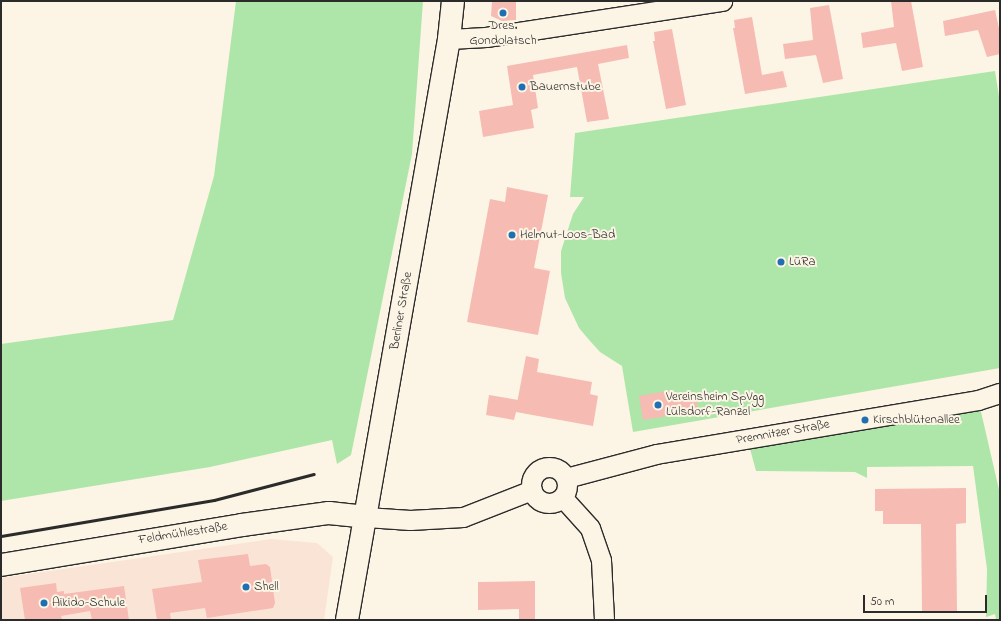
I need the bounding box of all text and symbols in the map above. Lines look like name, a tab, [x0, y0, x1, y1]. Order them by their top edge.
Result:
marker: Dres. Gondolatsch	[498, 8, 508, 18]
place label: Dres. Gondolatsch	[469, 19, 537, 50]
place label: Bauernstube	[530, 79, 600, 95]
marker: Bauernstube	[517, 82, 527, 92]
place label: Helmut-Loos-Bad	[520, 227, 615, 243]
marker: Helmut-Loos-Bad	[507, 230, 517, 240]
place label: LüRa	[789, 254, 815, 270]
marker: LüRa	[776, 257, 786, 267]
street label: Berliner Straße	[387, 271, 417, 351]
place label: Vereinsheim SpVgg Lülsdorf-Ranzel	[666, 390, 764, 421]
marker: Vereinsheim SpVgg Lülsdorf-Ranzel	[653, 400, 663, 410]
place label: Kirschblütenallee	[873, 412, 960, 428]
marker: Kirschblütenallee	[860, 415, 870, 425]
street label: Premnitzer Straße	[735, 417, 831, 449]
street label: Feldmühlestraße	[137, 519, 229, 549]
place label: Shell	[254, 579, 279, 595]
marker: Shell	[241, 582, 251, 592]
scale bar	[865, 587, 989, 613]
text: 50 m	[870, 593, 894, 611]
place label: Aikido-Schule	[52, 595, 125, 611]
marker: Aikido-Schule	[39, 598, 49, 608]

